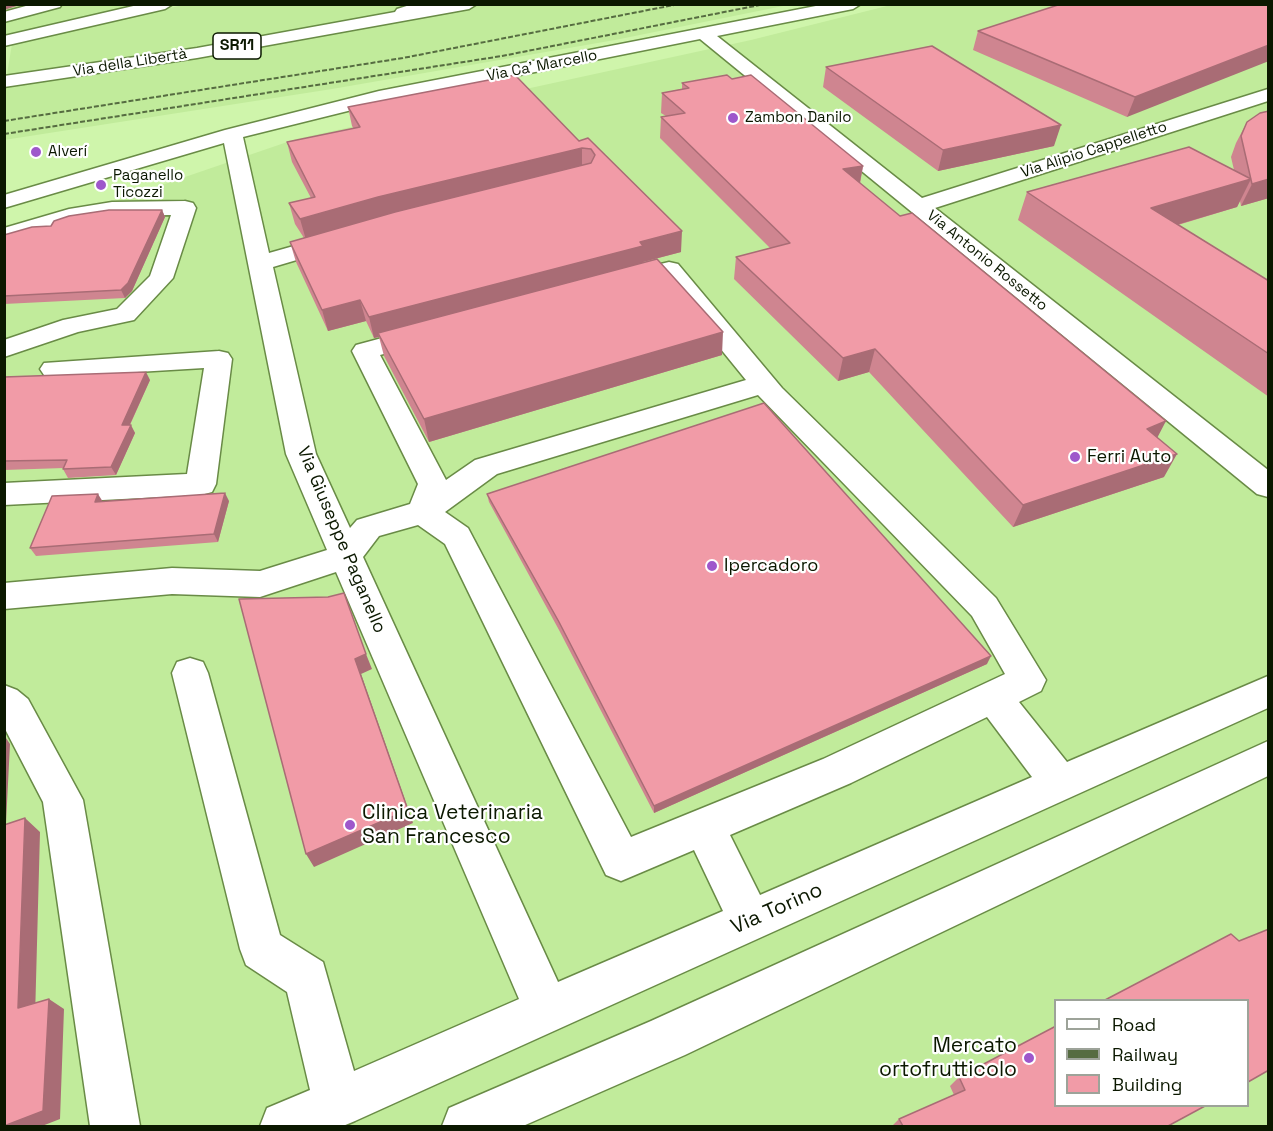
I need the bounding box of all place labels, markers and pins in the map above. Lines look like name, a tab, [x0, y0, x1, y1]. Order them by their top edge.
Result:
place label: Zambon Danilo	[745, 109, 852, 127]
marker: Zambon Danilo	[726, 111, 740, 125]
place label: Alverí	[48, 143, 87, 161]
marker: Alverí	[29, 145, 43, 159]
place label: Paganello Ticozzi	[113, 167, 183, 202]
marker: Paganello Ticozzi	[94, 178, 108, 192]
place label: Ferri Auto	[1087, 446, 1171, 468]
marker: Ferri Auto	[1068, 450, 1082, 464]
place label: Ipercadoro	[724, 555, 818, 577]
marker: Ipercadoro	[705, 559, 719, 573]
place label: Clinica Veterinaria San Francesco	[362, 800, 543, 850]
marker: Clinica Veterinaria San Francesco	[343, 818, 357, 832]
place label: Mercato ortofrutticolo	[879, 1033, 1017, 1083]
marker: Mercato ortofrutticolo	[1022, 1051, 1036, 1065]

